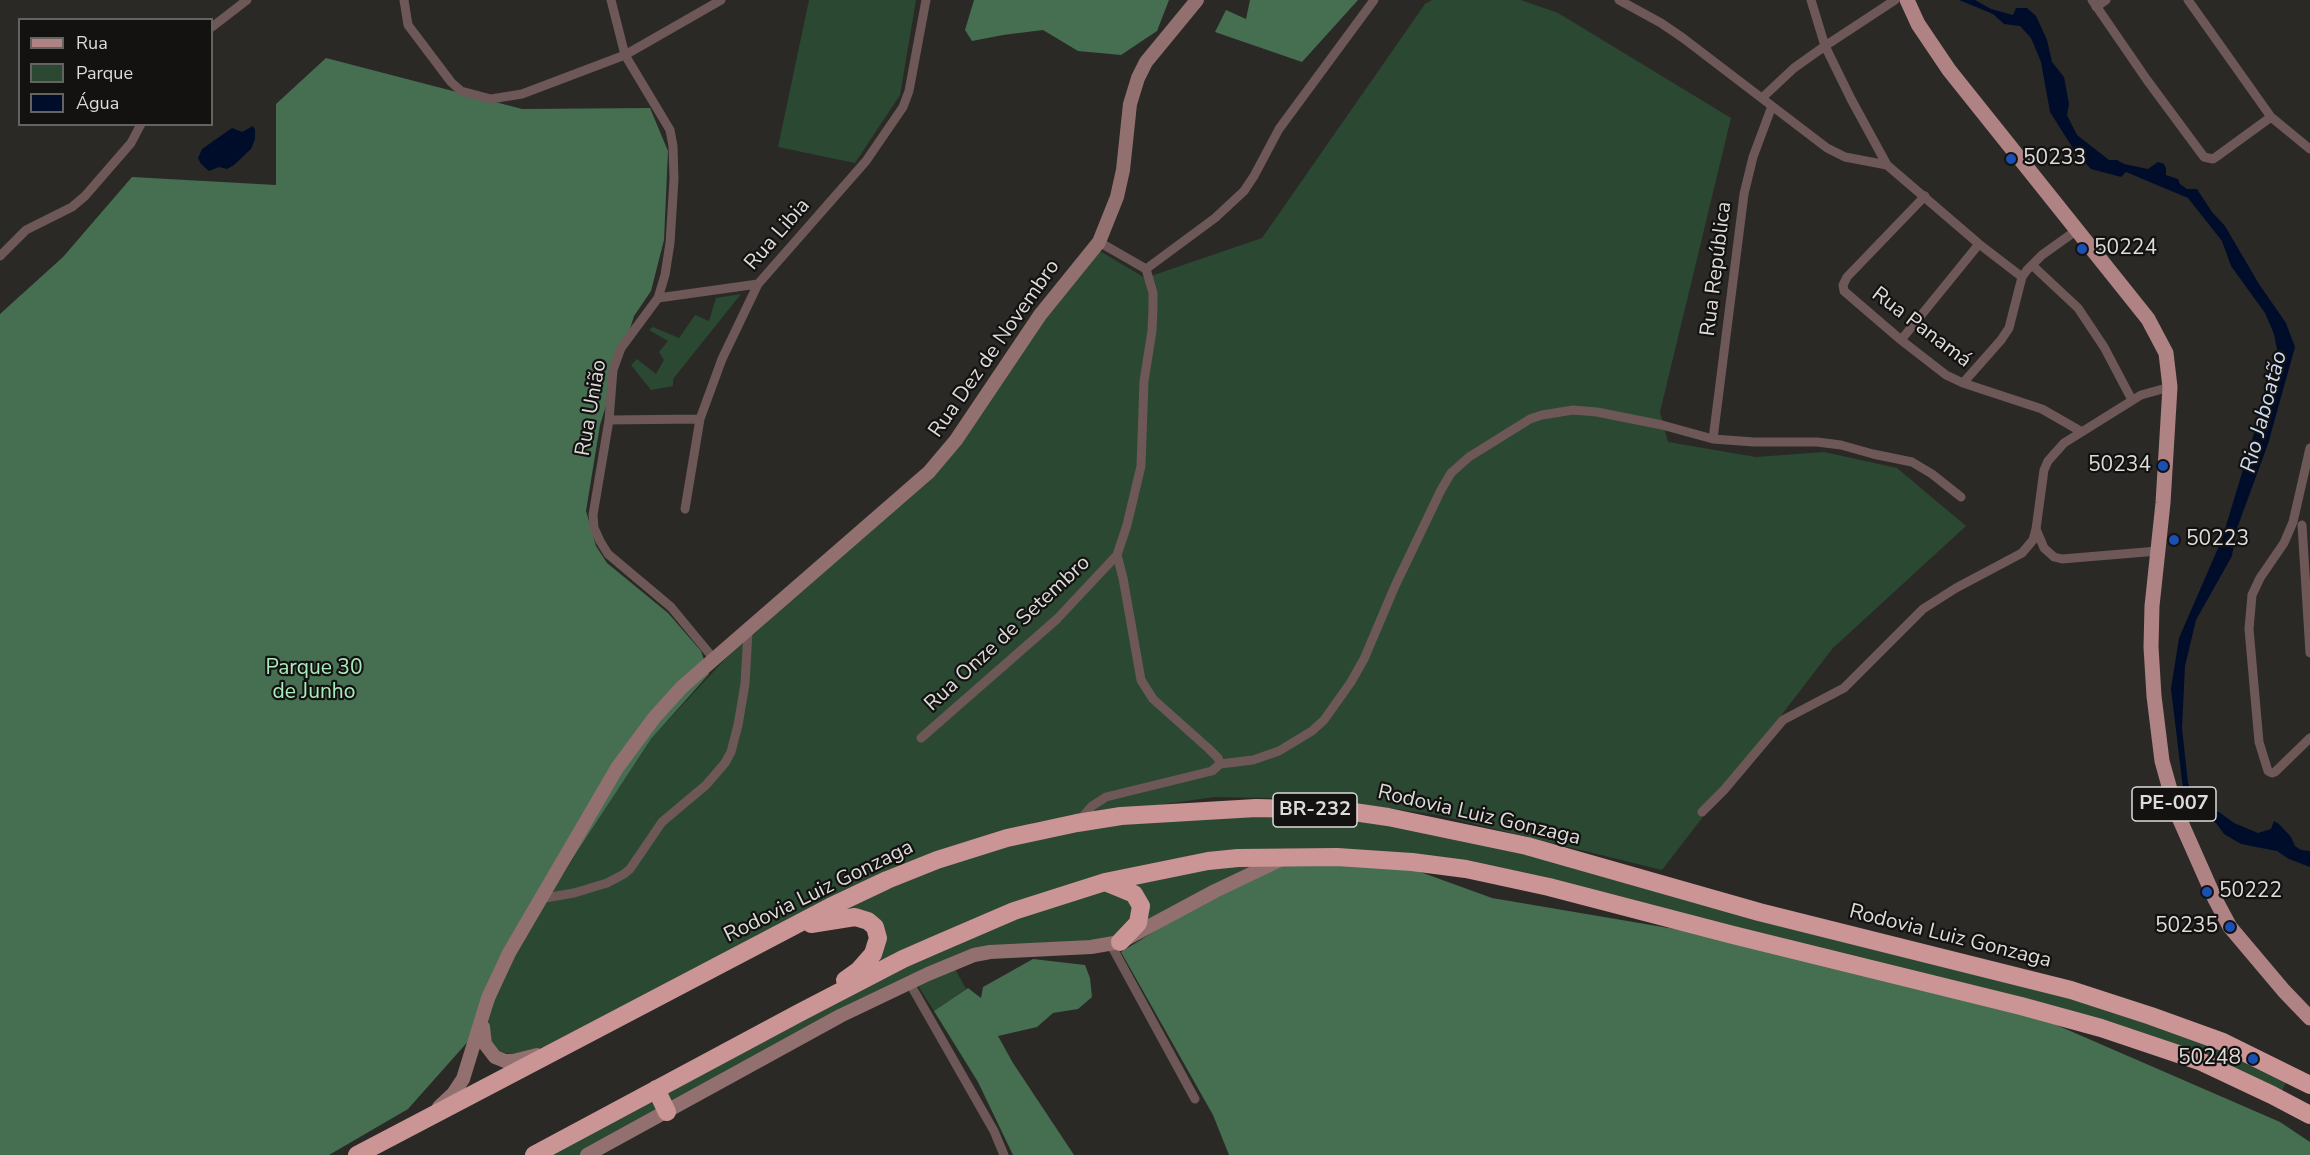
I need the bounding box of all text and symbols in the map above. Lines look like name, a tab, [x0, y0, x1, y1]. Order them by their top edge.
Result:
legend	[18, 18, 213, 126]
text: Rua	[76, 31, 108, 55]
text: Parque	[76, 61, 133, 85]
text: Água	[76, 91, 119, 115]
place label: 50233	[2023, 146, 2086, 172]
marker: 50233	[2004, 152, 2018, 166]
street label: Rua Libia	[740, 194, 816, 276]
street label: Rua República	[1696, 200, 1738, 338]
place label: 50224	[2094, 236, 2157, 262]
marker: 50224	[2075, 242, 2089, 256]
street label: Rua Dez de Novembro	[924, 255, 1066, 443]
street label: Rua Panamá	[1866, 282, 1976, 374]
water label: Rio Jaboatão	[2236, 348, 2294, 476]
street label: Rua União	[571, 358, 613, 458]
place label: 50234	[2088, 453, 2151, 479]
marker: 50234	[2156, 459, 2170, 473]
place label: 50223	[2186, 527, 2249, 553]
marker: 50223	[2167, 533, 2181, 547]
street label: Rua Onze de Setembro	[920, 551, 1096, 717]
park label: Parque 30 de Junho	[265, 656, 363, 706]
street label: Rodovia Luiz Gonzaga	[1375, 780, 1583, 852]
road number: PE-007	[2132, 787, 2216, 821]
road number: BR-232	[1273, 793, 1357, 827]
street label: Rodovia Luiz Gonzaga	[720, 835, 918, 949]
place label: 50222	[2219, 879, 2282, 905]
marker: 50222	[2200, 885, 2214, 899]
street label: Rodovia Luiz Gonzaga	[1846, 900, 2054, 974]
place label: 50235	[2155, 914, 2218, 940]
marker: 50235	[2223, 920, 2237, 934]
place label: 50248	[2178, 1046, 2241, 1072]
marker: 50248	[2246, 1052, 2260, 1066]

